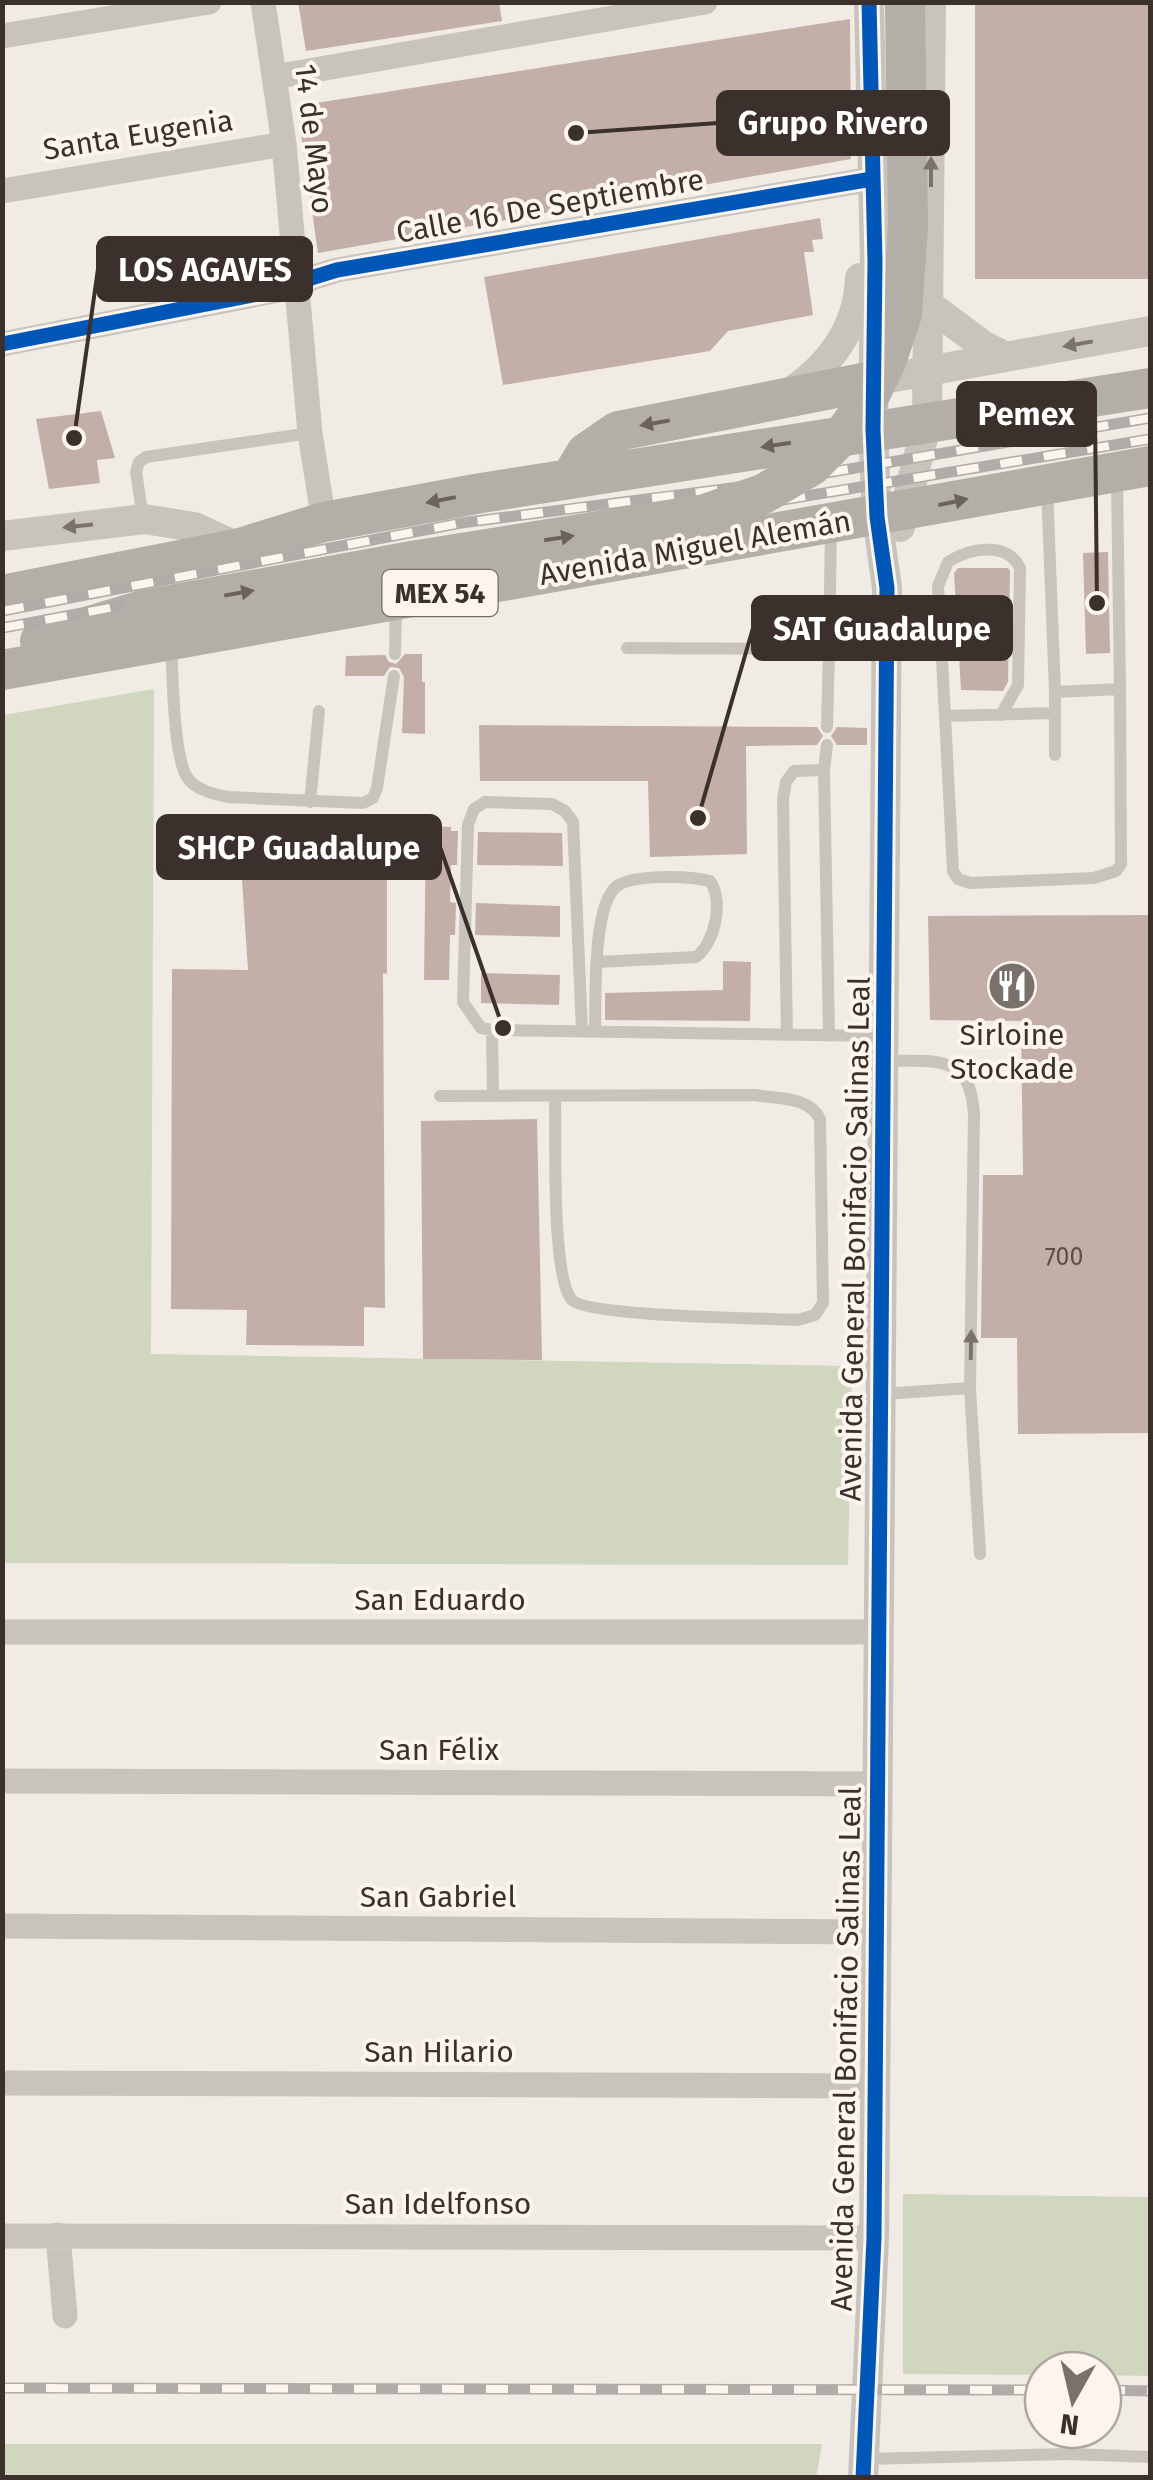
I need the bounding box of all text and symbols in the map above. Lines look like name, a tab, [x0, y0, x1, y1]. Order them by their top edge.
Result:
street label: 14 de Mayo	[287, 62, 341, 216]
callout: Grupo Rivero	[718, 92, 948, 154]
street label: Santa Eugenia	[40, 102, 236, 168]
text: Grupo Rivero	[738, 104, 928, 142]
one-way arrow	[923, 156, 939, 188]
street label: Calle 16 De Septiembre	[393, 161, 707, 251]
callout: LOS AGAVES	[98, 238, 311, 300]
text: LOS AGAVES	[118, 251, 292, 289]
one-way arrow	[1062, 337, 1093, 352]
callout: Pemex	[958, 383, 1095, 445]
text: Pemex	[978, 395, 1075, 433]
one-way arrow	[639, 416, 671, 431]
one-way arrow	[760, 438, 792, 454]
one-way arrow	[425, 493, 456, 509]
one-way arrow	[938, 493, 969, 509]
street label: Avenida Miguel Alemán	[536, 503, 854, 593]
one-way arrow	[61, 518, 93, 534]
one-way arrow	[544, 530, 576, 545]
road number: MEX 54	[382, 570, 498, 616]
one-way arrow	[224, 585, 255, 600]
callout: SAT Guadalupe	[753, 597, 1011, 659]
text: SAT Guadalupe	[773, 610, 991, 648]
callout: SHCP Guadalupe	[158, 816, 440, 878]
text: SHCP Guadalupe	[178, 829, 420, 867]
restaurant icon: Sirloine Stockade	[986, 960, 1038, 1012]
street label: Avenida General Bonifacio Salinas Leal	[832, 976, 878, 1502]
place label: Sirloine Stockade	[950, 1017, 1074, 1087]
house number: 700	[1045, 1242, 1083, 1272]
one-way arrow	[963, 1328, 979, 1360]
street label: San Eduardo	[354, 1582, 526, 1618]
street label: San Félix	[379, 1732, 499, 1768]
street label: Avenida General Bonifacio Salinas Leal	[823, 1786, 869, 2312]
street label: San Gabriel	[360, 1879, 516, 1915]
street label: San Hilario	[364, 2034, 514, 2070]
street label: San Idelfonso	[345, 2186, 531, 2222]
north arrow	[1023, 2350, 1123, 2450]
text: N	[1058, 2407, 1081, 2442]

